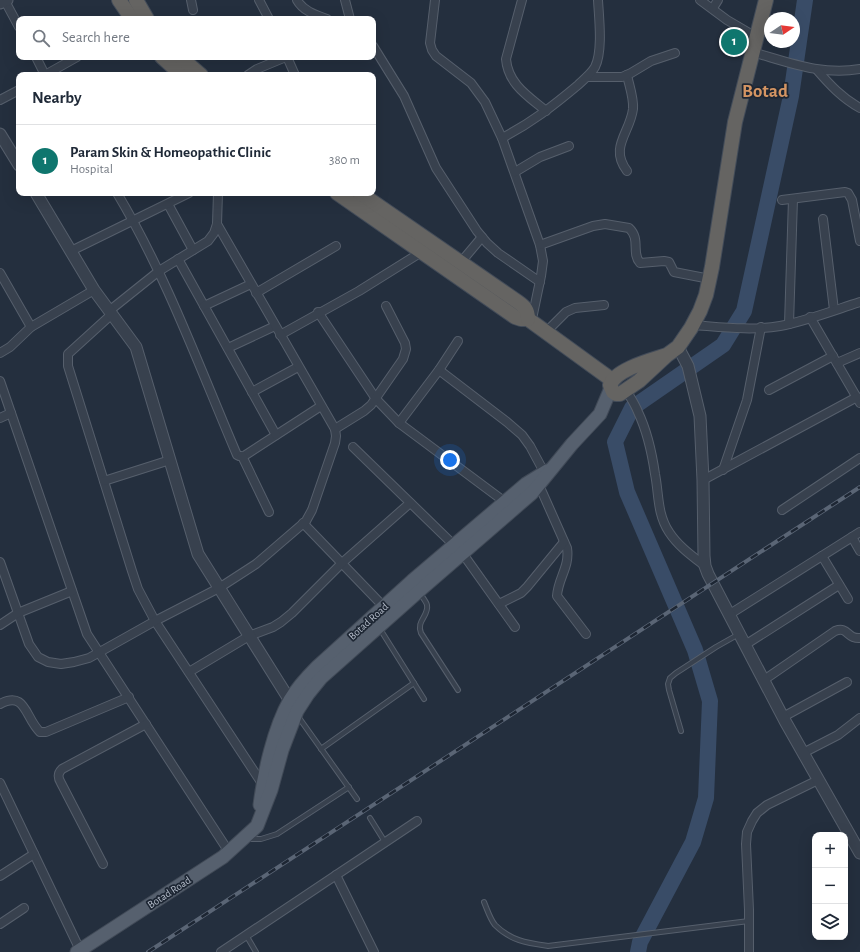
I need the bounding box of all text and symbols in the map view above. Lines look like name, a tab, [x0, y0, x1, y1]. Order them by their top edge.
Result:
north arrow	[764, 12, 800, 48]
search box	[16, 16, 376, 60]
icon: search	[30, 27, 52, 49]
pin: 1	[721, 27, 747, 57]
text: Search here	[62, 30, 130, 45]
district label: Botad	[742, 82, 788, 101]
text: Nearby	[32, 89, 82, 106]
text: Param Skin & Homeopathic Clinic	[70, 145, 271, 160]
text: 1	[43, 154, 47, 167]
text: 380 m	[329, 154, 360, 167]
text: Hospital	[70, 163, 113, 176]
your location	[440, 450, 460, 470]
street label: Botad Road	[346, 601, 391, 642]
map controls	[812, 832, 848, 940]
button: +	[812, 832, 848, 868]
button: −	[812, 868, 848, 904]
street label: Botad Road	[146, 874, 193, 910]
button: layers	[812, 904, 848, 940]

